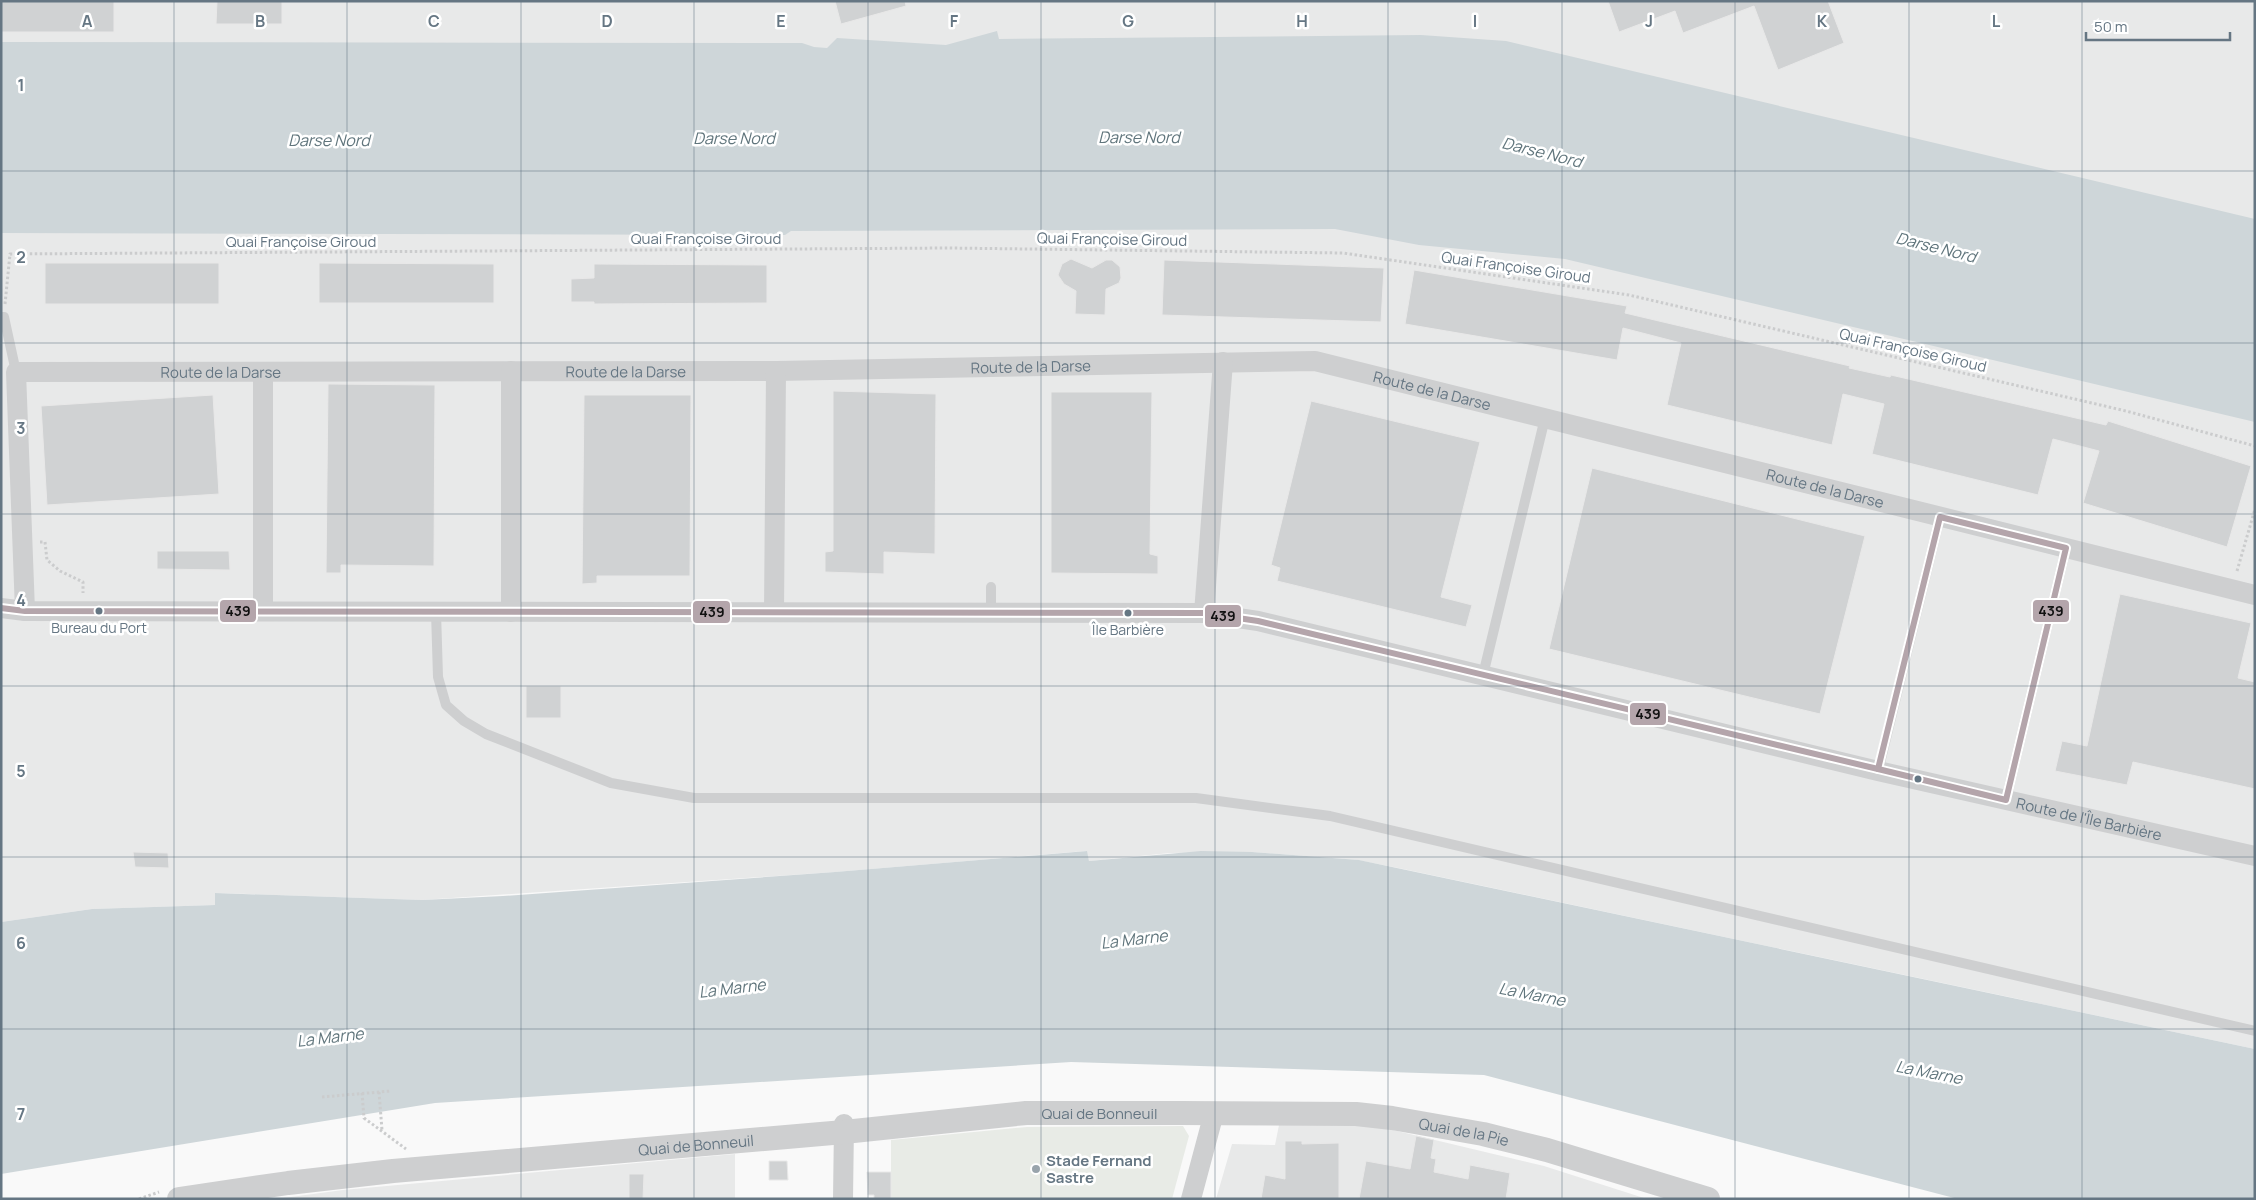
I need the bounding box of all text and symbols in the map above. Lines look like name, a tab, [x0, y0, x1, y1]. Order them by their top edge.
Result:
text: A	[82, 10, 93, 32]
text: B	[255, 10, 265, 32]
text: C	[428, 10, 440, 32]
text: D	[601, 10, 613, 32]
text: E	[776, 10, 786, 32]
text: F	[950, 10, 959, 32]
text: G	[1122, 10, 1134, 32]
text: H	[1296, 10, 1308, 32]
text: I	[1473, 10, 1477, 32]
text: J	[1645, 10, 1653, 32]
text: K	[1817, 10, 1828, 32]
text: L	[1992, 10, 2001, 32]
scale bar	[2086, 10, 2230, 42]
text: 50 m	[2094, 16, 2128, 37]
text: 1	[17, 74, 25, 96]
water label: Darse Nord	[1098, 126, 1182, 148]
water label: Darse Nord	[693, 127, 777, 149]
water label: Darse Nord	[288, 129, 372, 151]
water label: Darse Nord	[1500, 131, 1587, 173]
water label: Darse Nord	[1894, 226, 1981, 268]
street label: Quai Françoise Giroud	[1037, 227, 1187, 251]
street label: Quai Françoise Giroud	[631, 228, 781, 249]
street label: Quai Françoise Giroud	[226, 231, 376, 252]
text: 2	[16, 246, 26, 268]
street label: Quai Françoise Giroud	[1440, 246, 1592, 288]
street label: Quai Françoise Giroud	[1837, 323, 1989, 377]
street label: Route de la Darse	[970, 355, 1091, 378]
street label: Route de la Darse	[161, 361, 281, 382]
street label: Route de la Darse	[566, 361, 686, 382]
street label: Route de la Darse	[1371, 365, 1493, 415]
text: 3	[16, 417, 26, 439]
street label: Route de la Darse	[1764, 463, 1886, 513]
text: 4	[16, 589, 26, 611]
line badge: 439	[219, 599, 257, 623]
line badge: 439	[2032, 599, 2070, 623]
line badge: 439	[692, 600, 731, 624]
text: 439	[225, 601, 251, 620]
text: 439	[2038, 601, 2064, 620]
text: 439	[699, 602, 725, 621]
line badge: 439	[1204, 604, 1242, 628]
marker: Bureau du Port	[94, 606, 104, 616]
text: 439	[1210, 606, 1236, 625]
marker: Île Barbière	[1123, 608, 1133, 618]
place label: Bureau du Port	[51, 618, 147, 637]
place label: Île Barbière	[1091, 620, 1164, 639]
line badge: 439	[1629, 702, 1667, 726]
text: 439	[1635, 704, 1661, 723]
text: 5	[16, 760, 26, 782]
unlabelled marker	[1913, 774, 1923, 784]
street label: Route de l'Île Barbière	[2014, 792, 2164, 845]
water label: La Marne	[1099, 924, 1170, 954]
text: 6	[16, 932, 26, 954]
water label: La Marne	[697, 973, 768, 1003]
water label: La Marne	[1497, 977, 1569, 1012]
water label: La Marne	[295, 1022, 366, 1052]
water label: La Marne	[1894, 1055, 1966, 1090]
text: 7	[17, 1103, 25, 1125]
street label: Quai de Bonneuil	[1042, 1103, 1157, 1124]
street label: Quai de la Pie	[1417, 1112, 1512, 1151]
street label: Quai de Bonneuil	[637, 1129, 755, 1160]
place label: Stade Fernand Sastre	[1046, 1150, 1151, 1188]
marker: Stade Fernand Sastre	[1030, 1163, 1042, 1175]

